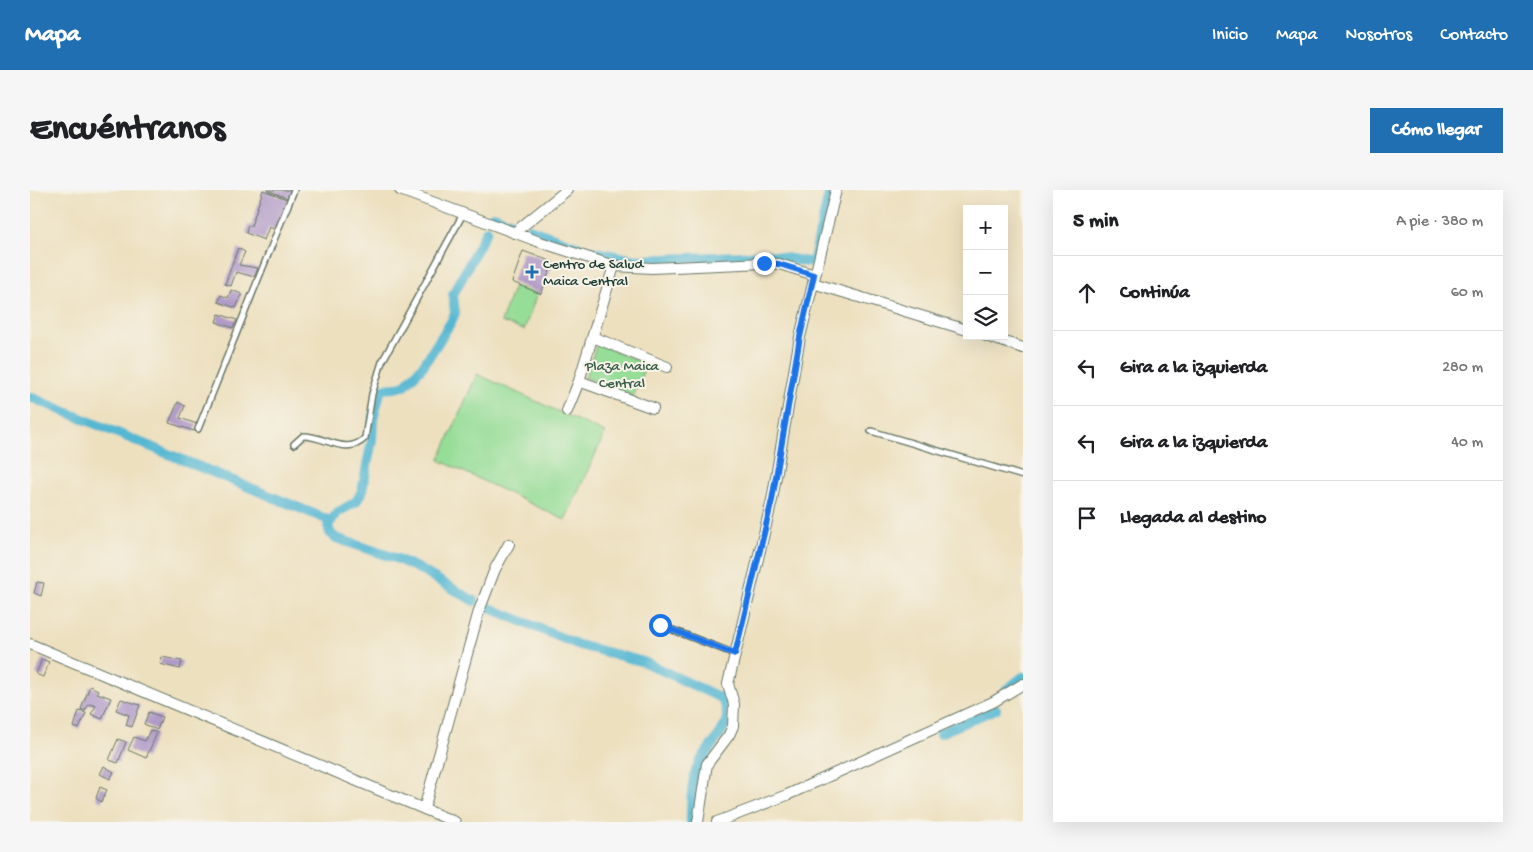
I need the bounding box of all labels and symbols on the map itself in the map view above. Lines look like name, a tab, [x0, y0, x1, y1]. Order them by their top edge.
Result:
route end	[753, 252, 776, 275]
place label: Centro de Salud Maica Central	[543, 256, 644, 291]
marker: Centro de Salud Maica Central	[525, 265, 539, 279]
park label: Plaza Maica Central	[584, 358, 660, 393]
route start	[649, 614, 672, 637]

